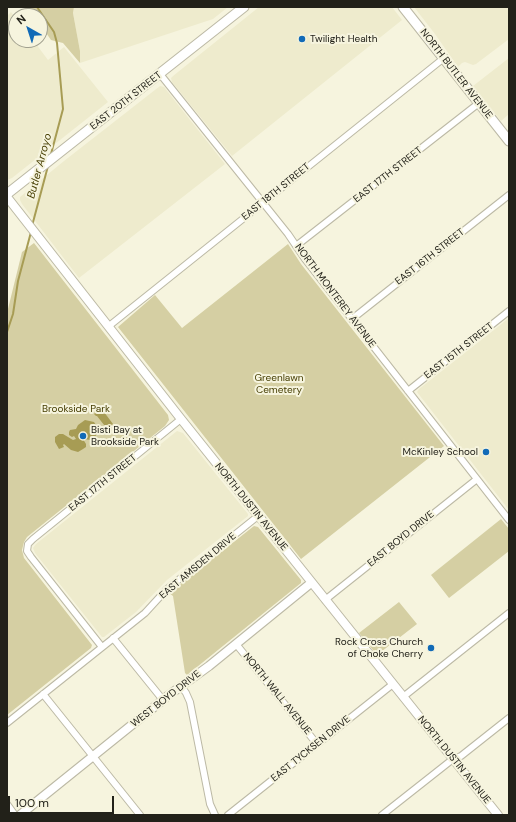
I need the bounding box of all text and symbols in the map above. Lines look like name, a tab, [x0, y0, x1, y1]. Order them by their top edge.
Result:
north arrow	[8, 8, 48, 48]
text: N	[14, 11, 29, 27]
street label: NORTH BUTLER AVENUE	[417, 27, 495, 121]
place label: Twilight Health	[310, 33, 377, 45]
marker: Twilight Health	[297, 34, 307, 44]
street label: EAST 20TH STREET	[88, 69, 164, 133]
water label: Butler Arroyo	[25, 132, 55, 200]
street label: EAST 17TH STREET	[351, 144, 425, 206]
street label: EAST 18TH STREET	[239, 161, 313, 223]
street label: EAST 16TH STREET	[393, 226, 467, 288]
street label: NORTH MONTEREY AVENUE	[292, 242, 378, 350]
street label: EAST 15TH STREET	[422, 320, 496, 382]
park label: Greenlawn Cemetery	[254, 372, 304, 396]
park label: Brookside Park	[42, 403, 110, 415]
place label: Bisti Bay at Brookside Park	[91, 424, 159, 448]
marker: Bisti Bay at Brookside Park	[78, 431, 88, 441]
place label: McKinley School	[403, 446, 478, 458]
marker: McKinley School	[481, 447, 491, 457]
street label: EAST 17TH STREET	[67, 452, 139, 514]
street label: NORTH DUSTIN AVENUE	[212, 461, 290, 553]
street label: EAST BOYD DRIVE	[365, 508, 437, 570]
street label: EAST AMSDEN DRIVE	[157, 530, 239, 602]
place label: Rock Cross Church of Choke Cherry	[335, 636, 423, 660]
marker: Rock Cross Church of Choke Cherry	[426, 643, 436, 653]
street label: NORTH WALL AVENUE	[240, 651, 314, 737]
street label: WEST BOYD DRIVE	[129, 668, 203, 730]
street label: EAST TYCKSEN DRIVE	[269, 713, 353, 785]
street label: NORTH DUSTIN AVENUE	[415, 714, 493, 806]
scale bar	[10, 788, 116, 814]
text: 100 m	[15, 795, 49, 811]

